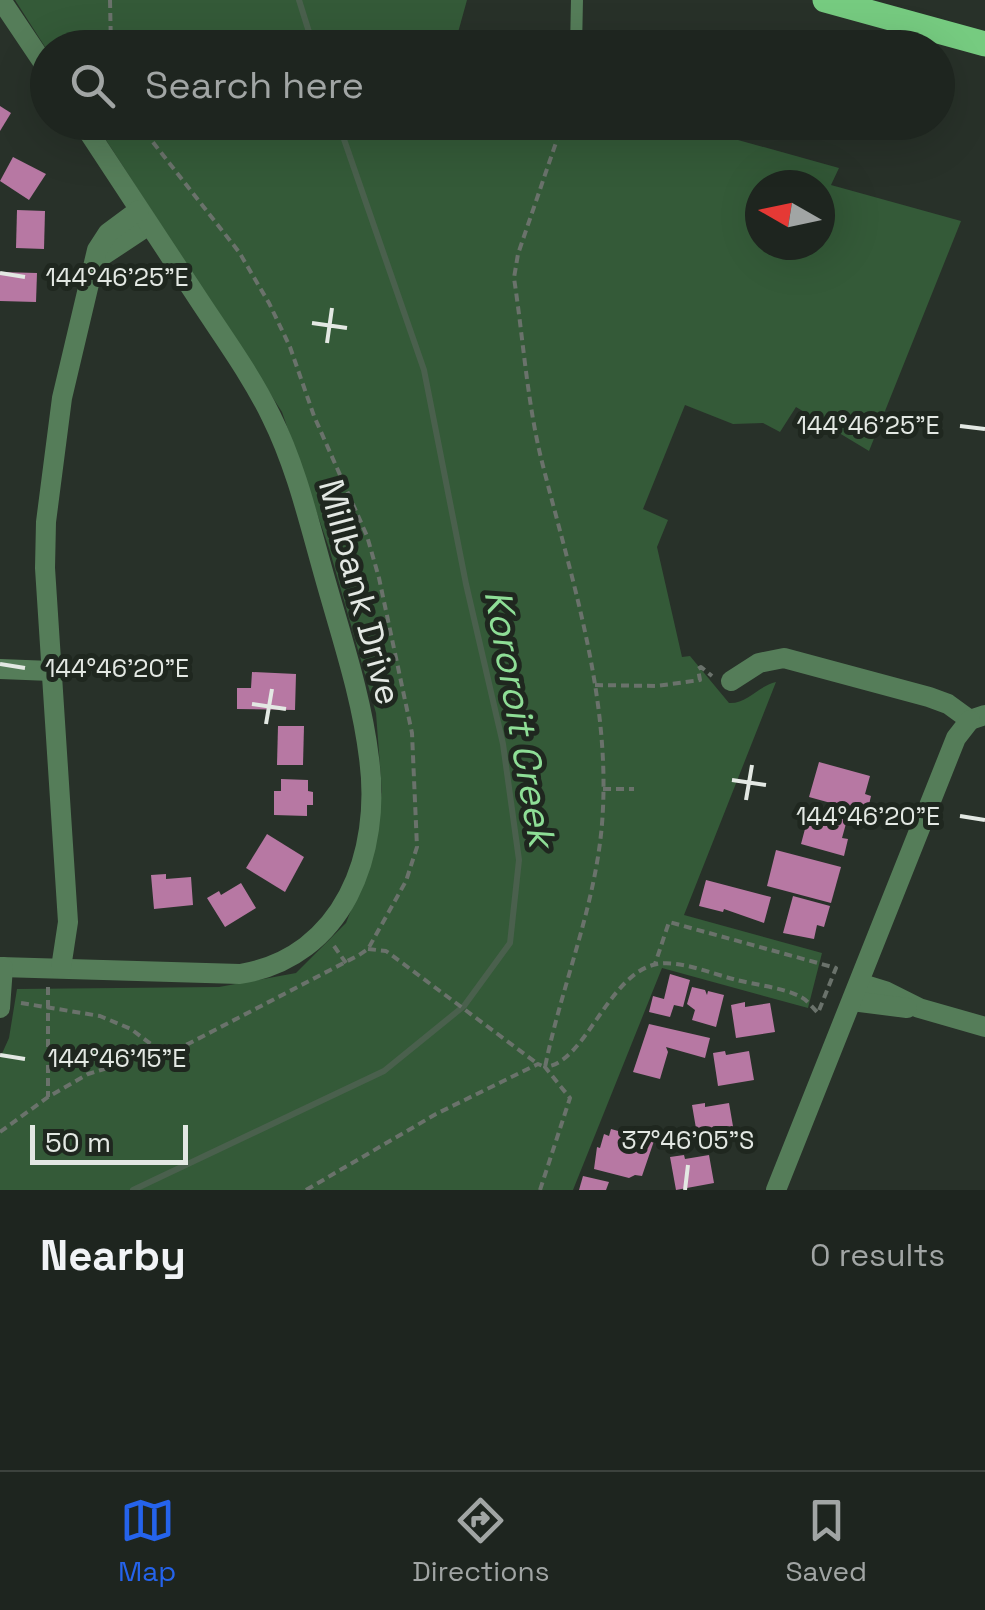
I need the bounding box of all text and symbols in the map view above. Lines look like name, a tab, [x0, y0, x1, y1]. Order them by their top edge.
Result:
search box	[30, 30, 955, 140]
icon: search	[65, 58, 120, 113]
text: Search here	[145, 61, 364, 109]
north arrow	[745, 170, 835, 260]
text: 144°46'25"E	[45, 261, 189, 293]
text: 144°46'25"E	[796, 409, 940, 441]
street label: Millbank Drive	[309, 474, 411, 710]
water label: Kororoit Creek	[474, 586, 567, 855]
text: 144°46'20"E	[45, 652, 189, 684]
text: 144°46'20"E	[796, 800, 940, 832]
text: 144°46'15"E	[48, 1042, 186, 1074]
scale bar	[30, 1120, 188, 1164]
text: 50 m	[45, 1124, 111, 1160]
text: 37°46'05"S	[622, 1124, 754, 1156]
text: Nearby	[40, 1229, 186, 1282]
text: 0 results	[810, 1235, 945, 1275]
tab: Map	[118, 1493, 176, 1589]
tab: Directions	[412, 1493, 549, 1589]
tab: Saved	[785, 1493, 867, 1589]

